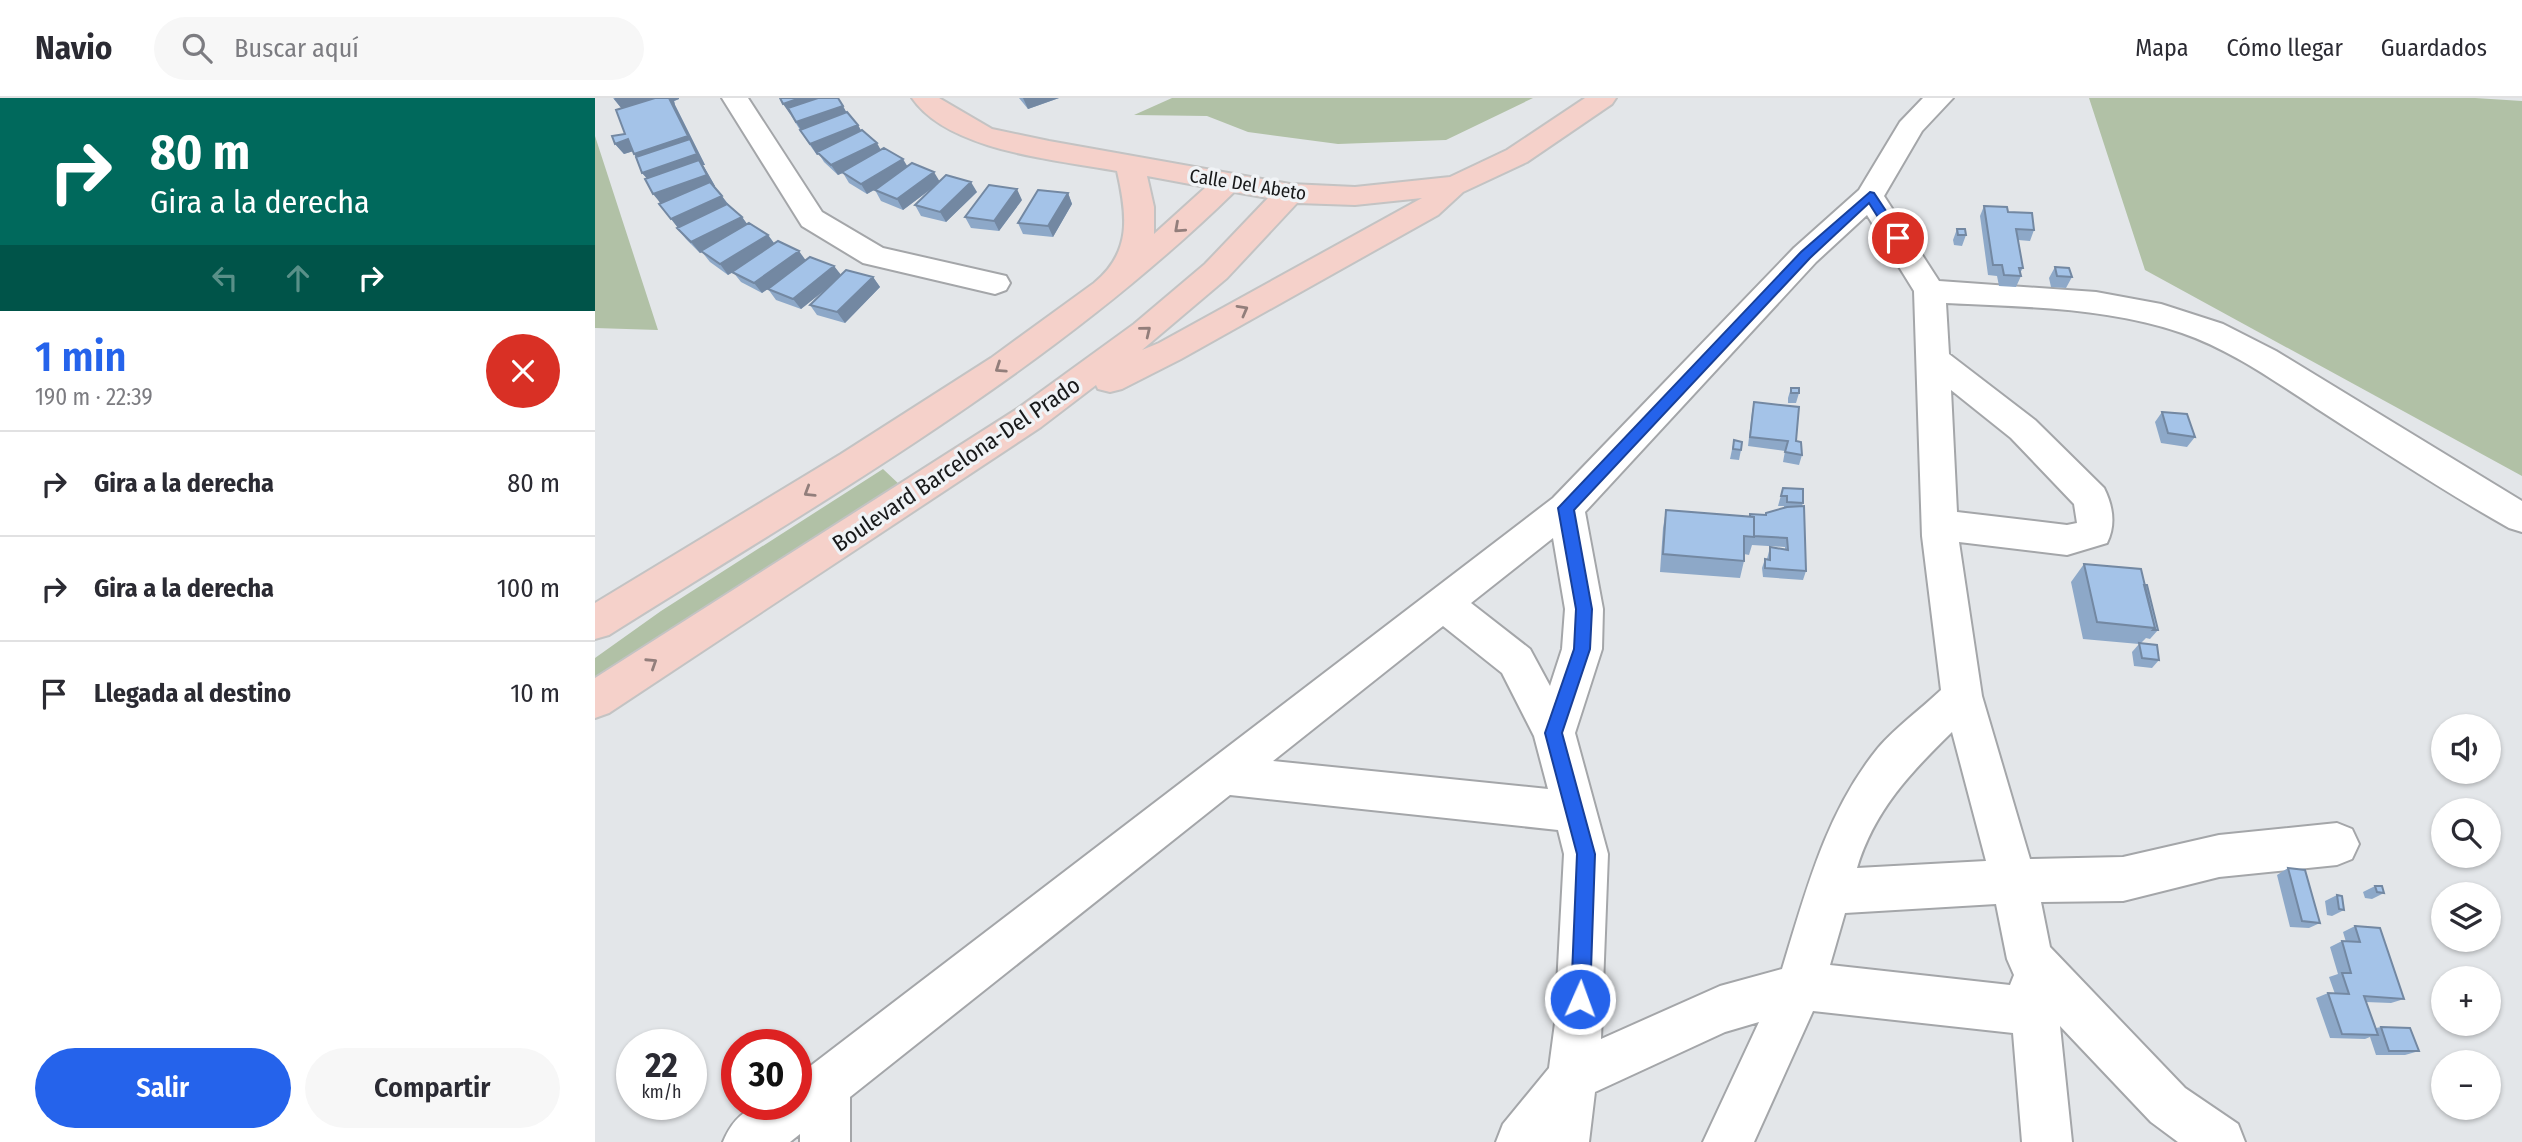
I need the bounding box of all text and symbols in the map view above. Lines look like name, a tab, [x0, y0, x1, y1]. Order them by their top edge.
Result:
search box	[154, 17, 644, 80]
text: Navio	[35, 28, 112, 68]
icon: search	[178, 29, 216, 67]
text: Buscar aquí	[234, 33, 359, 64]
text: Mapa	[2135, 34, 2188, 62]
text: Cómo llegar	[2226, 34, 2343, 62]
text: Guardados	[2381, 34, 2487, 62]
text: 80 m	[150, 123, 250, 182]
icon: right	[35, 126, 126, 217]
street label: Calle Del Abeto	[1188, 164, 1308, 205]
text: Gira a la derecha	[150, 183, 370, 221]
pin	[1868, 208, 1928, 268]
icon: arrive	[1879, 219, 1917, 257]
one-way arrow	[1174, 220, 1187, 232]
icon: left	[206, 259, 244, 297]
icon: ahead	[279, 259, 317, 297]
icon: right	[352, 259, 390, 297]
one-way arrow	[1236, 305, 1248, 318]
one-way arrow	[1137, 327, 1150, 339]
text: 1 min	[35, 332, 126, 382]
button: close	[486, 334, 560, 408]
one-way arrow	[995, 360, 1008, 372]
street label: Boulevard Barcelona-Del Prado	[827, 371, 1085, 557]
text: 190 m · 22:39	[35, 383, 153, 411]
icon: right	[35, 465, 73, 503]
text: Gira a la derecha	[94, 468, 274, 499]
text: 80 m	[507, 468, 560, 499]
one-way arrow	[804, 483, 817, 496]
icon: right	[35, 570, 73, 608]
text: Gira a la derecha	[94, 573, 274, 604]
text: 100 m	[497, 573, 560, 604]
one-way arrow	[645, 659, 658, 672]
icon: arrive	[35, 675, 73, 713]
text: Llegada al destino	[94, 678, 291, 709]
text: 10 m	[510, 678, 560, 709]
map controls	[2431, 714, 2501, 1120]
button: sound	[2431, 714, 2501, 784]
button: search	[2431, 798, 2501, 868]
button: layers	[2431, 882, 2501, 952]
position arrow	[1543, 962, 1617, 1036]
button: +	[2431, 966, 2501, 1036]
speed limit sign: 30	[721, 1029, 812, 1120]
text: 22	[645, 1044, 678, 1086]
button: Salir	[35, 1048, 291, 1128]
button: Compartir	[305, 1048, 560, 1128]
button: −	[2431, 1050, 2501, 1120]
text: km/h	[641, 1081, 682, 1103]

